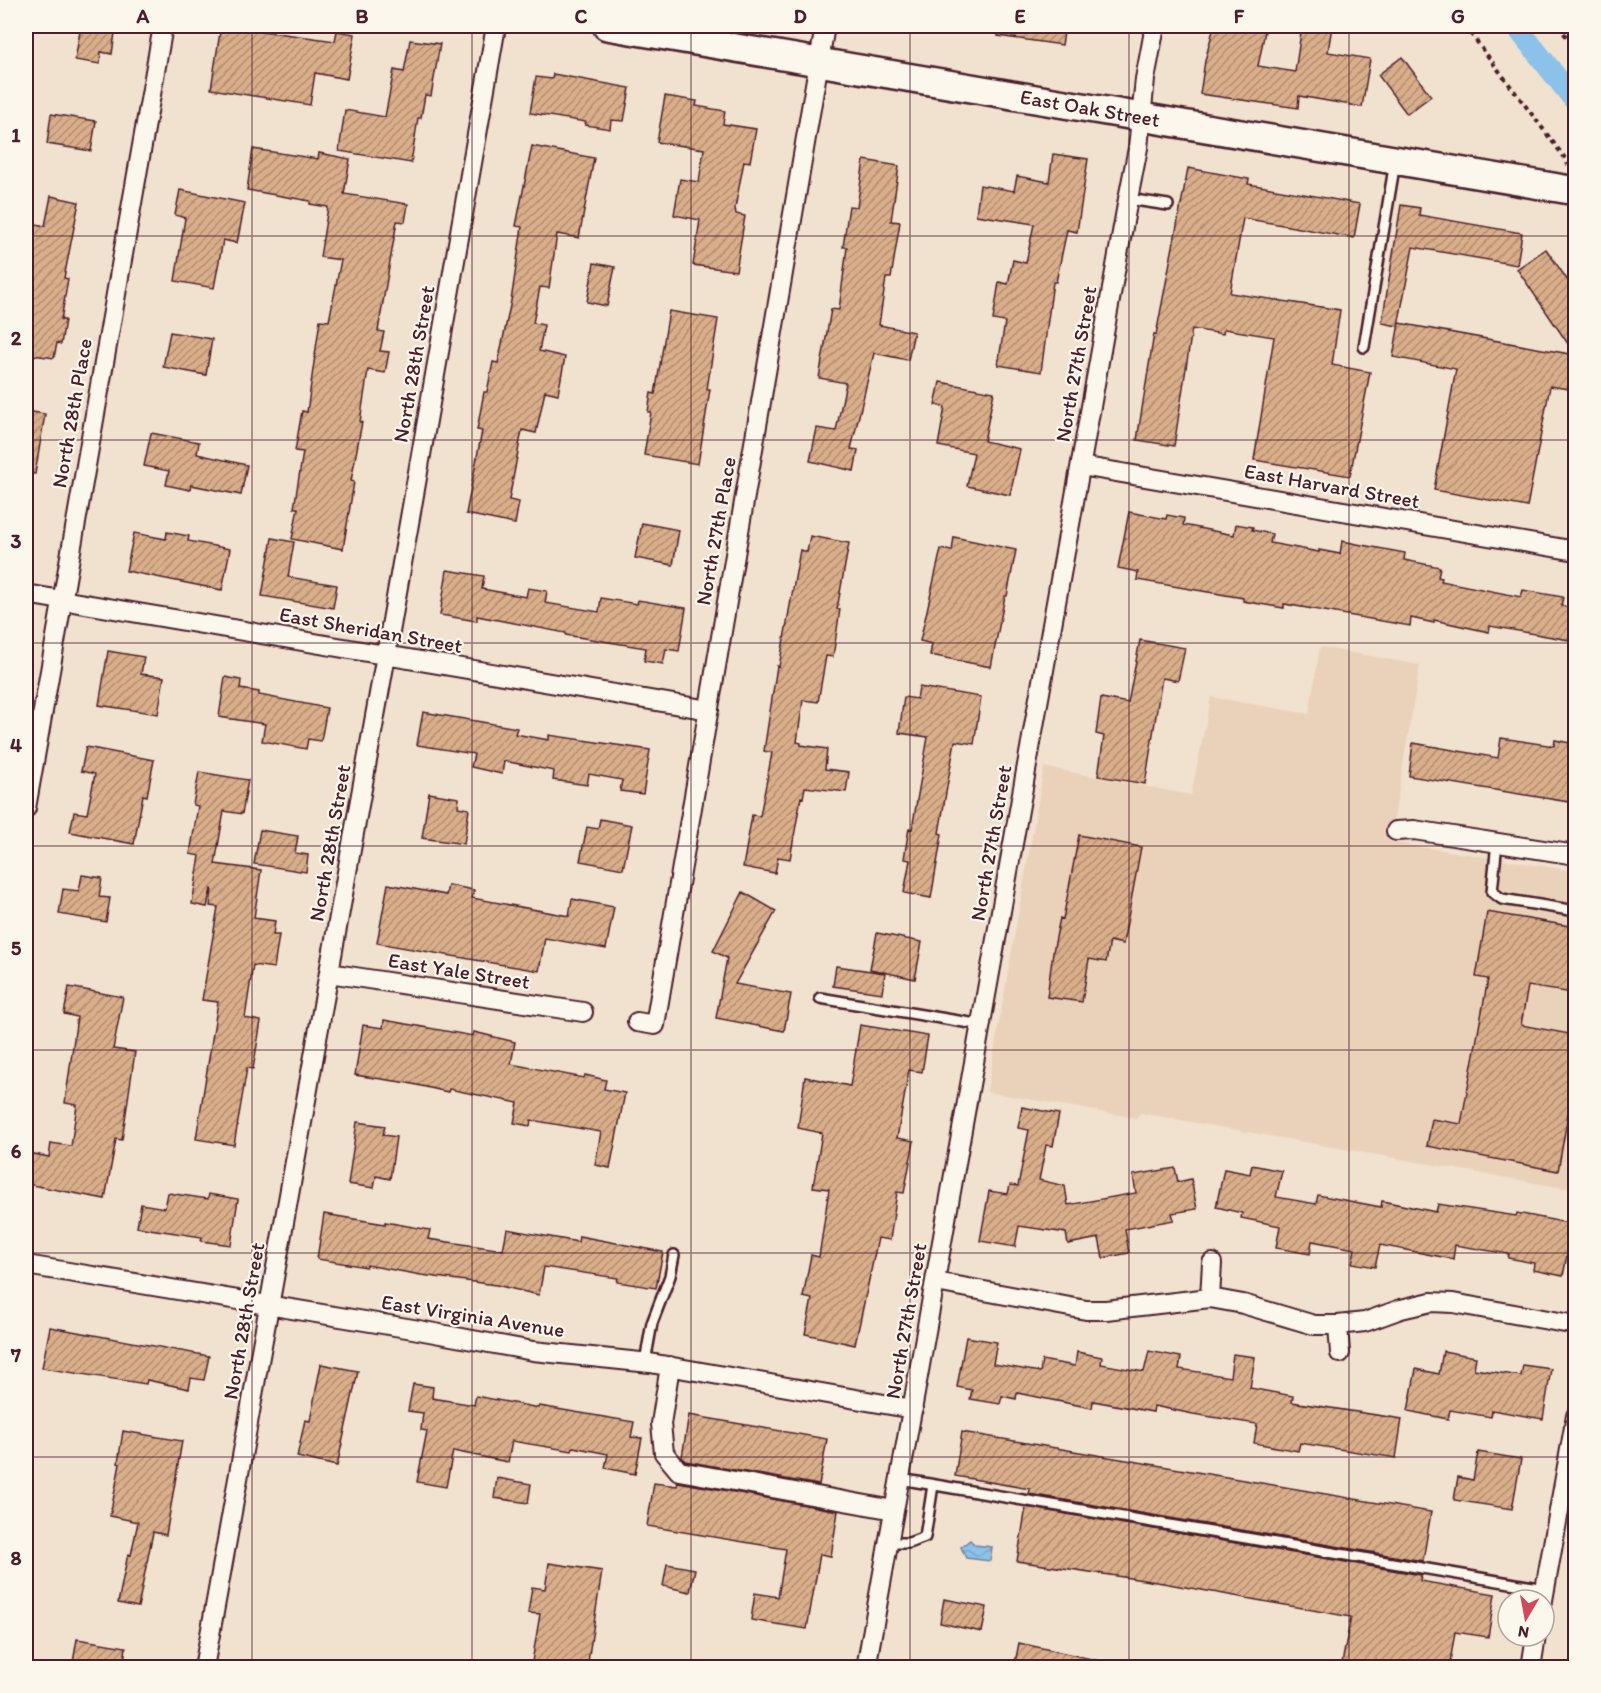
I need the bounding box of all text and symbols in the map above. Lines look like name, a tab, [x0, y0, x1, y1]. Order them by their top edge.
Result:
text: A	[136, 4, 150, 28]
text: B	[356, 4, 369, 28]
text: C	[575, 4, 588, 28]
text: D	[793, 4, 807, 28]
text: E	[1014, 4, 1026, 28]
text: F	[1234, 4, 1245, 28]
text: G	[1451, 4, 1465, 28]
street label: East Oak Street	[1018, 84, 1162, 132]
text: 1	[11, 123, 21, 147]
street label: North 28th Street	[387, 283, 440, 444]
street label: North 27th Street	[1050, 284, 1102, 444]
text: 2	[11, 326, 22, 350]
street label: North 28th Place	[46, 336, 97, 490]
street label: North 27th Place	[690, 455, 741, 607]
street label: East Harvard Street	[1242, 458, 1422, 513]
text: 3	[11, 529, 22, 553]
street label: East Sheridan Street	[278, 601, 465, 658]
text: 4	[10, 733, 22, 757]
street label: North 28th Street	[303, 762, 356, 923]
street label: North 27th Street	[965, 763, 1017, 923]
text: 5	[11, 936, 22, 960]
street label: East Yale Street	[386, 947, 532, 994]
text: 6	[11, 1139, 22, 1163]
street label: North 28th Street	[217, 1240, 270, 1401]
street label: North 27th Street	[880, 1241, 932, 1401]
street label: East Virginia Avenue	[380, 1289, 566, 1342]
text: 7	[10, 1343, 21, 1367]
text: 8	[11, 1546, 22, 1570]
north arrow	[1496, 1588, 1556, 1648]
text: N	[1517, 1622, 1530, 1643]

